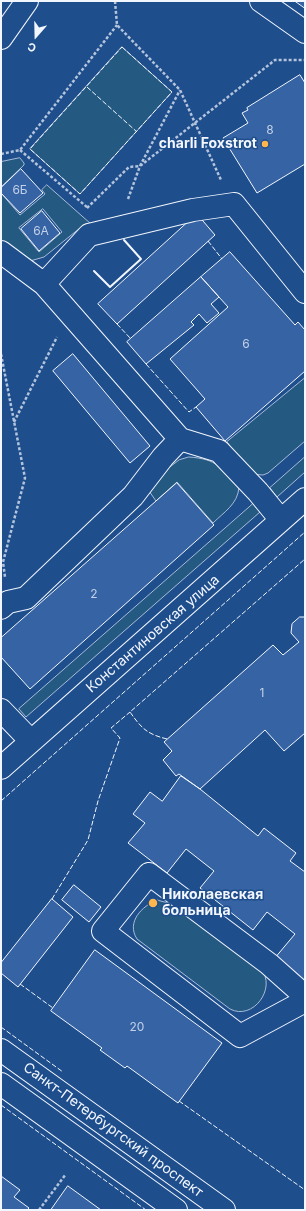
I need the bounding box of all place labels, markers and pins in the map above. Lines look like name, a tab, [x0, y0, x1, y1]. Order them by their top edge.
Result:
place label: charli Foxstrot	[159, 136, 257, 152]
marker: charli Foxstrot	[260, 139, 270, 149]
place label: Николаевская больница	[162, 887, 263, 920]
marker: Николаевская больница	[147, 897, 159, 909]

